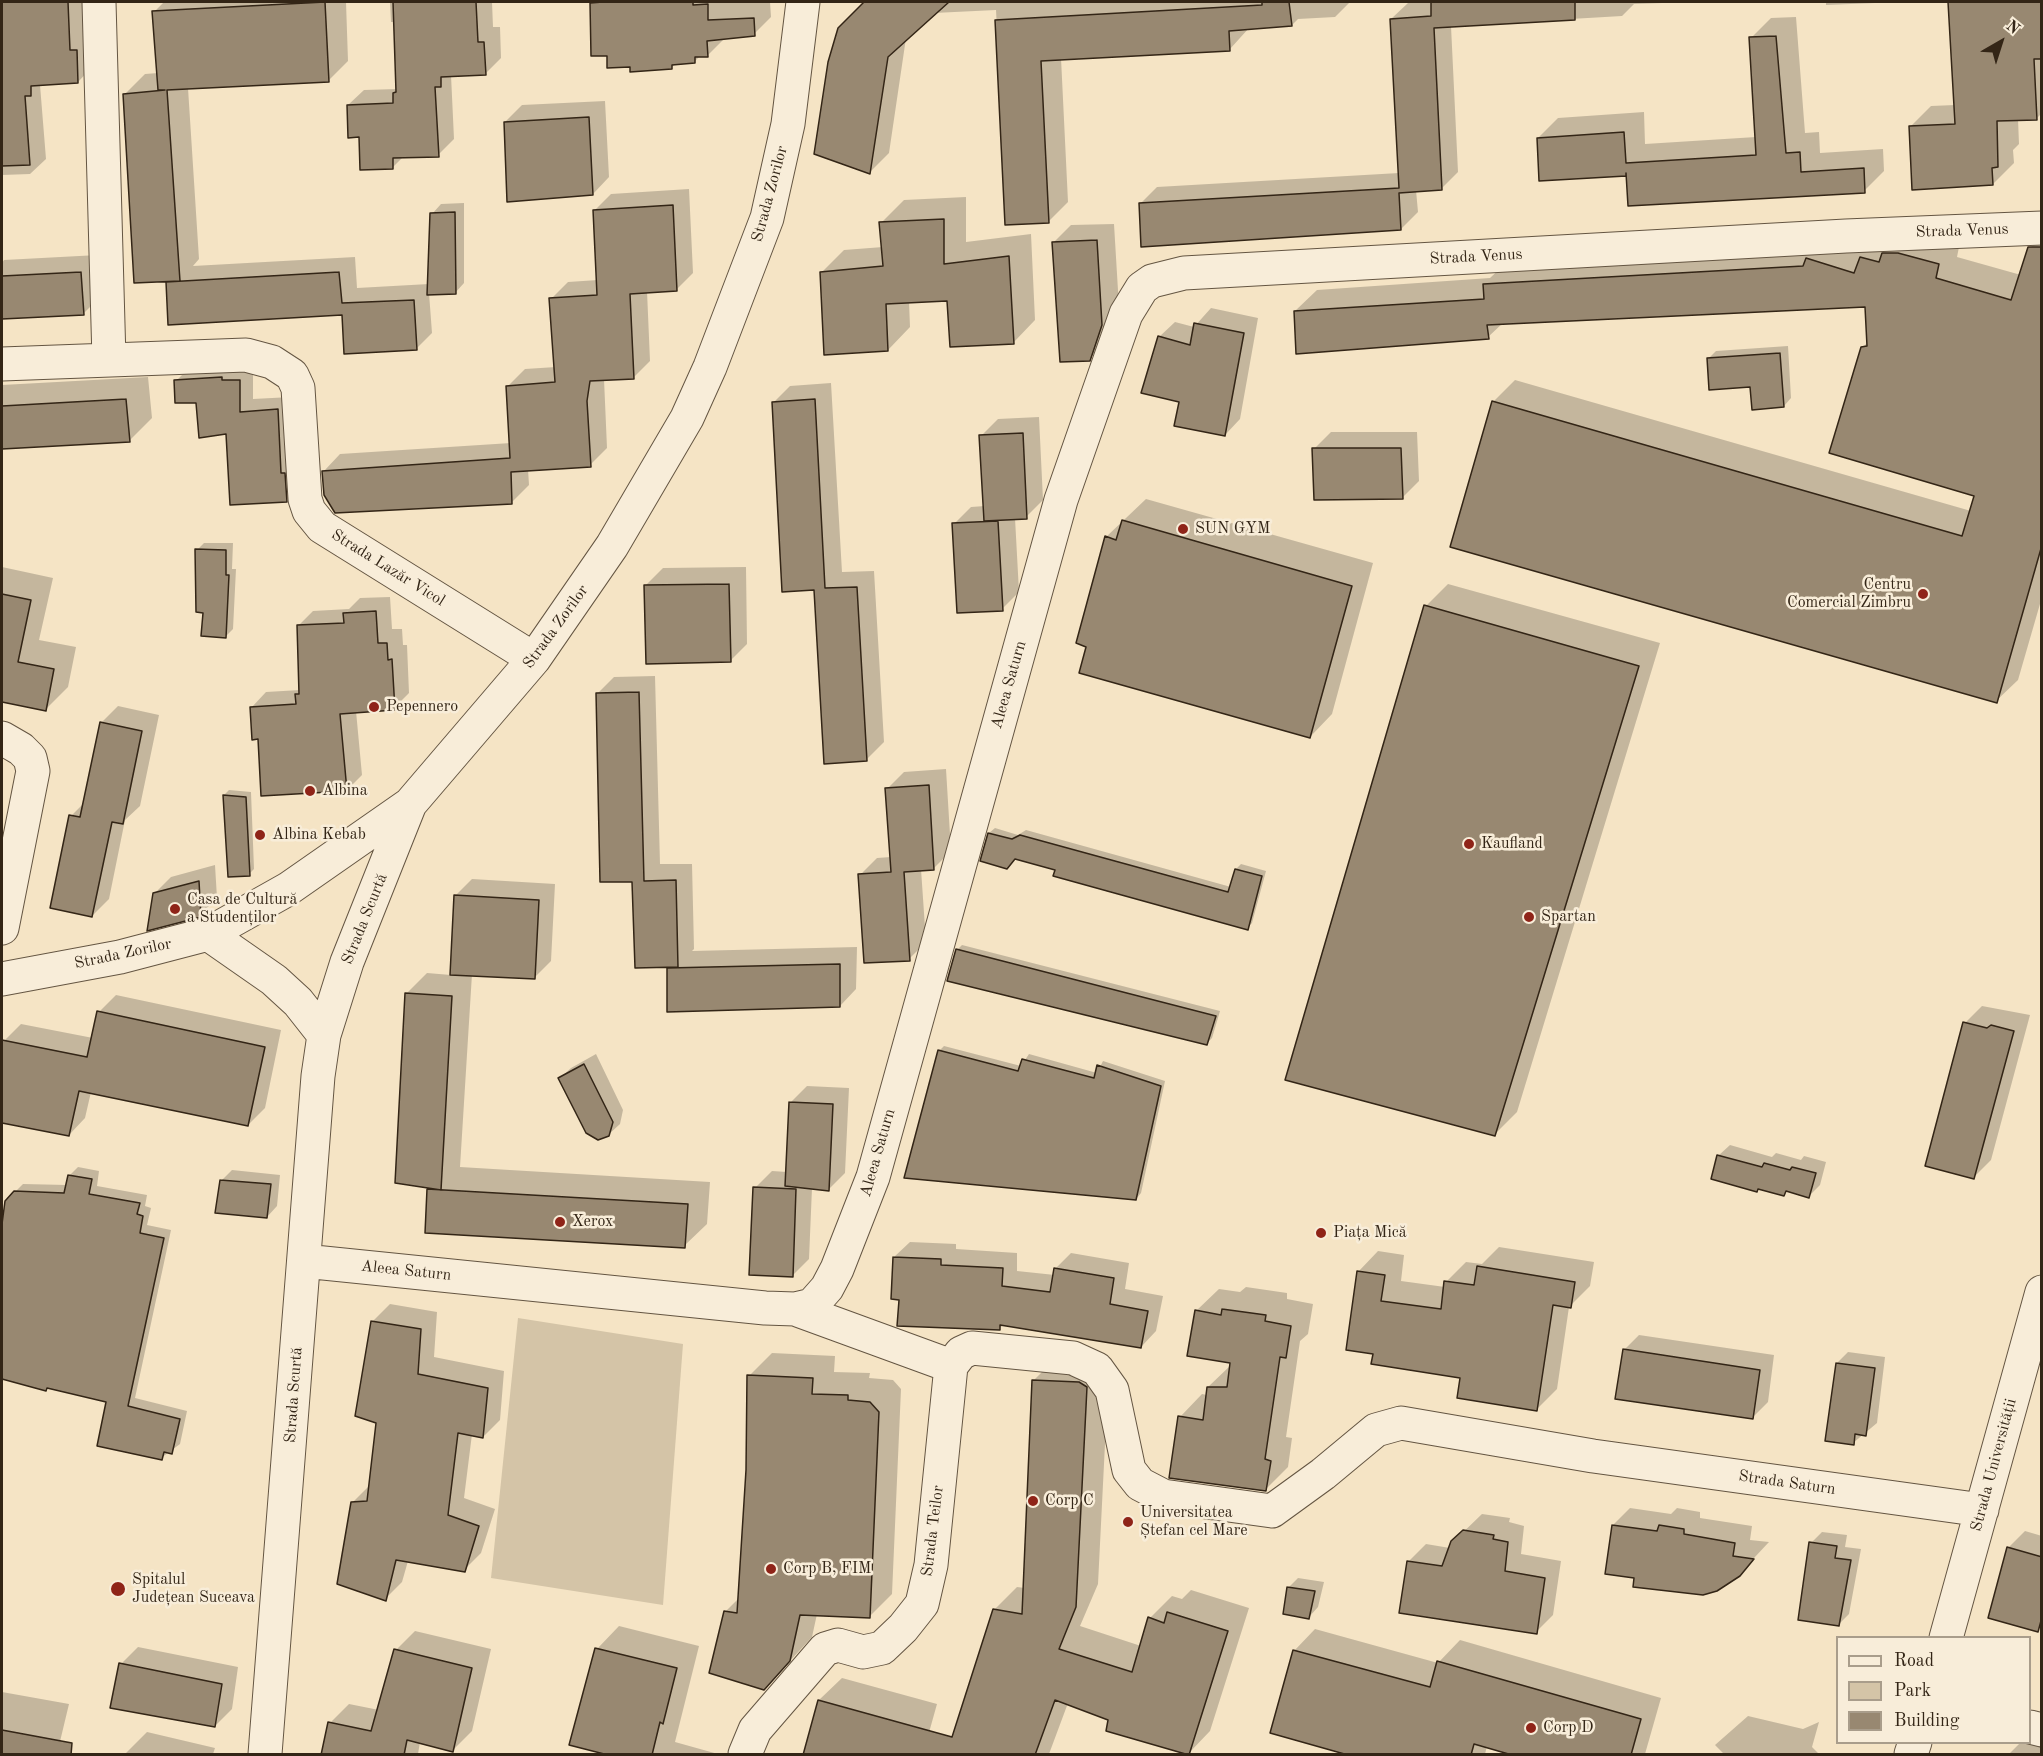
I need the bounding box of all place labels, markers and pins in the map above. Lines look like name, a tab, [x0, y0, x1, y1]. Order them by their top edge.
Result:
place label: SUN GYM	[1195, 519, 1270, 539]
marker: SUN GYM	[1176, 522, 1190, 536]
place label: Centru Comercial Zimbru	[1787, 575, 1911, 613]
marker: Centru Comercial Zimbru	[1916, 587, 1930, 601]
place label: Pepennero	[386, 697, 458, 717]
marker: Pepennero	[367, 700, 381, 714]
place label: Albina	[322, 781, 368, 801]
marker: Albina	[303, 784, 317, 798]
place label: Albina Kebab	[272, 825, 366, 845]
marker: Albina Kebab	[253, 828, 267, 842]
place label: Kaufland	[1481, 834, 1543, 854]
marker: Kaufland	[1462, 837, 1476, 851]
place label: Casa de Cultură a Studenților	[187, 890, 297, 928]
marker: Casa de Cultură a Studenților	[168, 902, 182, 916]
place label: Spartan	[1541, 907, 1596, 927]
marker: Spartan	[1522, 910, 1536, 924]
place label: Xerox	[572, 1212, 613, 1232]
marker: Xerox	[553, 1215, 567, 1229]
place label: Piața Mică	[1333, 1223, 1407, 1243]
marker: Piața Mică	[1314, 1226, 1328, 1240]
place label: Corp C	[1045, 1491, 1094, 1511]
marker: Corp C	[1026, 1494, 1040, 1508]
place label: Universitatea Ștefan cel Mare	[1140, 1503, 1248, 1541]
marker: Universitatea Ștefan cel Mare	[1121, 1515, 1135, 1529]
place label: Corp B, FIM	[783, 1559, 872, 1579]
marker: Corp B, FIM	[764, 1562, 778, 1576]
place label: Spitalul Județean Suceava	[132, 1570, 255, 1608]
marker: Spitalul Județean Suceava	[109, 1580, 127, 1598]
place label: Corp D	[1543, 1718, 1593, 1738]
marker: Corp D	[1524, 1721, 1538, 1735]

